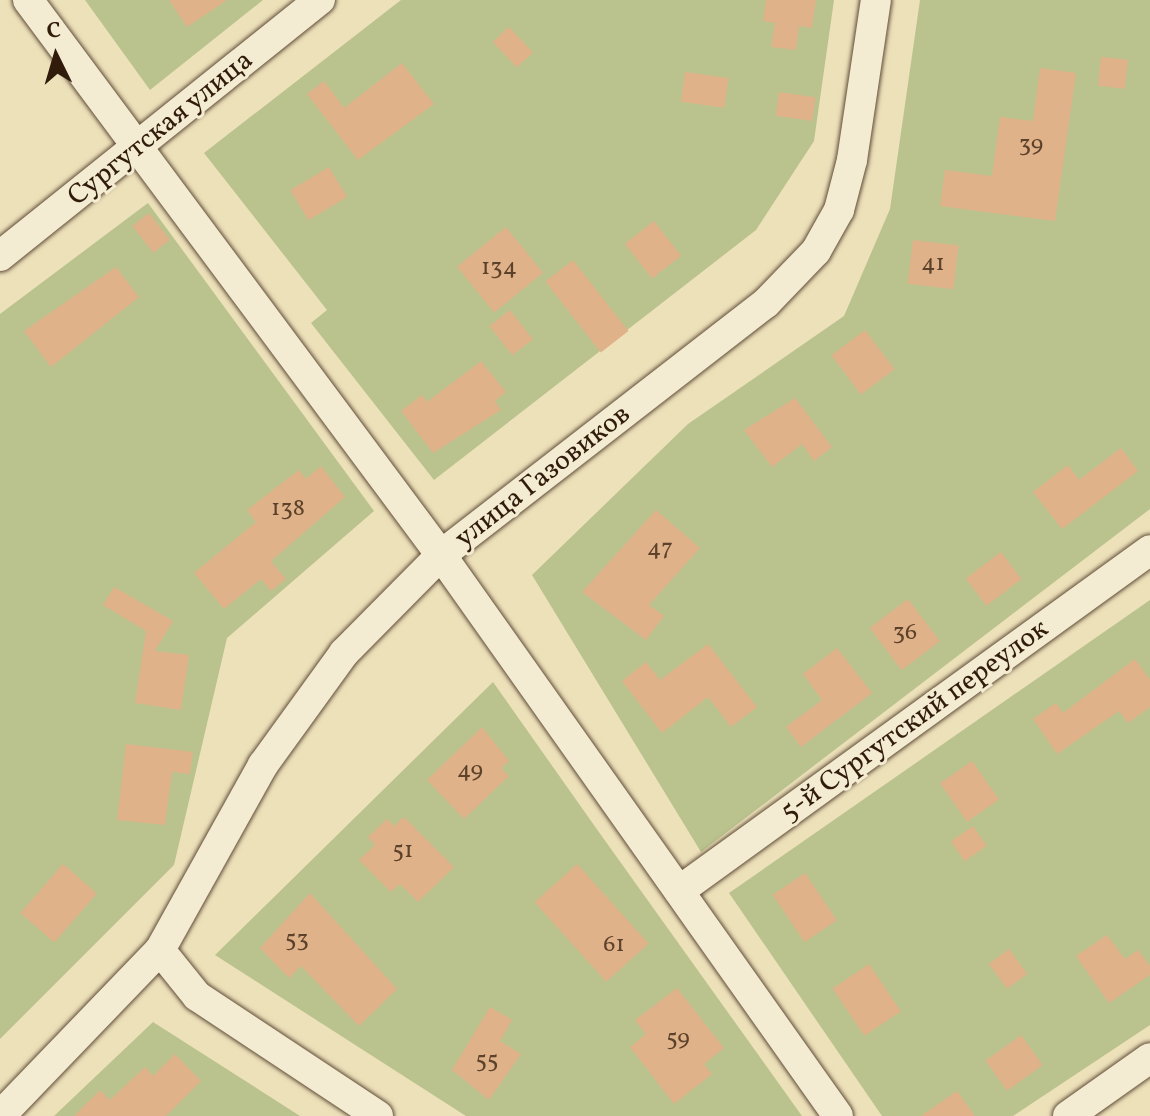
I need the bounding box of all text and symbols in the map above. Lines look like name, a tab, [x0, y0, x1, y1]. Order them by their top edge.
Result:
north arrow	[16, 16, 96, 96]
text: С	[45, 16, 62, 48]
street label: Сургутская улица	[61, 44, 261, 214]
house number: 39	[1019, 132, 1043, 160]
house number: 41	[921, 251, 945, 279]
house number: 134	[481, 255, 517, 283]
street label: улица Газовиков	[449, 398, 637, 556]
house number: 138	[271, 496, 305, 524]
house number: 47	[647, 536, 673, 564]
street label: 5-й Сургутский переулок	[774, 613, 1056, 829]
house number: 36	[893, 620, 917, 648]
house number: 49	[457, 758, 483, 786]
house number: 51	[393, 838, 413, 866]
house number: 53	[285, 927, 309, 955]
house number: 61	[603, 932, 625, 960]
house number: 59	[666, 1026, 690, 1054]
house number: 55	[475, 1048, 499, 1076]

